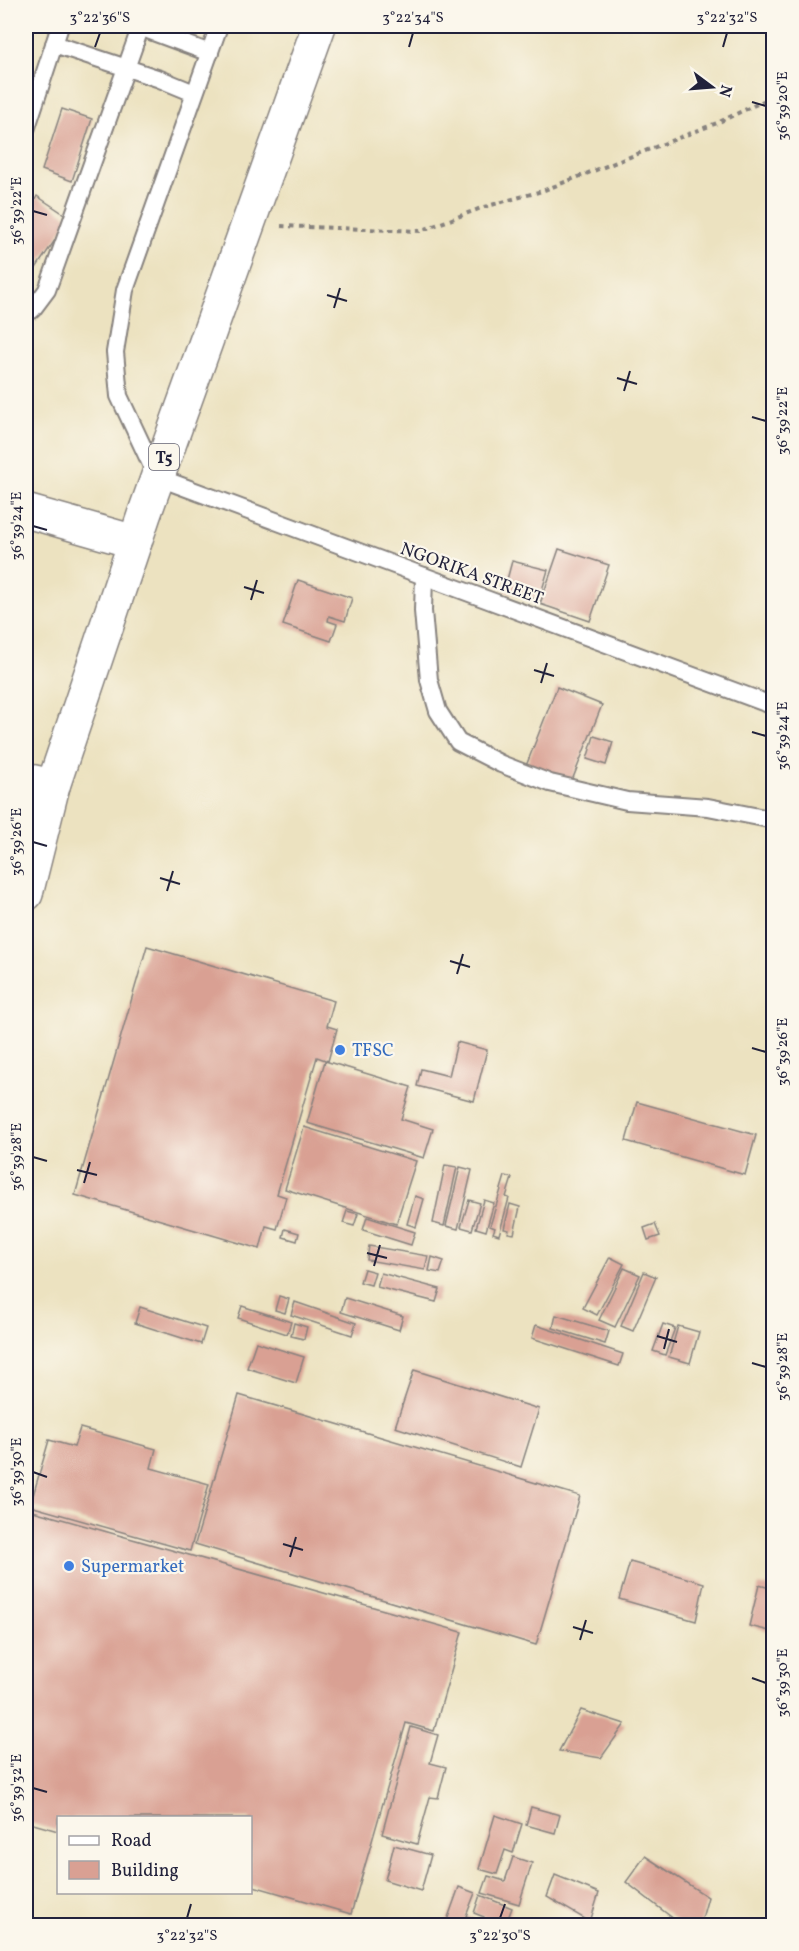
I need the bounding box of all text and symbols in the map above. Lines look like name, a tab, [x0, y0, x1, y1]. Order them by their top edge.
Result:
text: 3°22'36"S	[70, 8, 130, 29]
text: 3°22'34"S	[382, 8, 444, 29]
text: 3°22'32"S	[697, 8, 757, 29]
north arrow	[682, 57, 742, 117]
text: 36°39'20"E	[773, 71, 794, 141]
text: N	[712, 82, 737, 100]
text: 36°39'22"E	[7, 177, 28, 245]
text: 36°39'22"E	[773, 387, 794, 455]
road number: T5	[149, 444, 179, 470]
text: 36°39'24"E	[7, 492, 28, 560]
street label: NGORIKA STREET	[397, 537, 547, 612]
text: 36°39'24"E	[773, 702, 794, 770]
text: 36°39'26"E	[7, 808, 28, 876]
text: 36°39'26"E	[773, 1018, 794, 1086]
place label: TFSC	[352, 1039, 394, 1064]
marker: TFSC	[333, 1043, 347, 1057]
text: 36°39'28"E	[7, 1123, 28, 1191]
text: 36°39'28"E	[773, 1333, 794, 1401]
text: 36°39'30"E	[7, 1437, 28, 1507]
place label: Supermarket	[81, 1555, 184, 1580]
marker: Supermarket	[62, 1559, 76, 1573]
text: 36°39'30"E	[773, 1648, 794, 1718]
text: 36°39'32"E	[7, 1754, 28, 1822]
legend	[57, 1816, 252, 1894]
text: Road	[111, 1829, 152, 1854]
text: Building	[111, 1859, 179, 1884]
text: 3°22'32"S	[157, 1926, 217, 1947]
text: 3°22'30"S	[469, 1926, 531, 1947]

